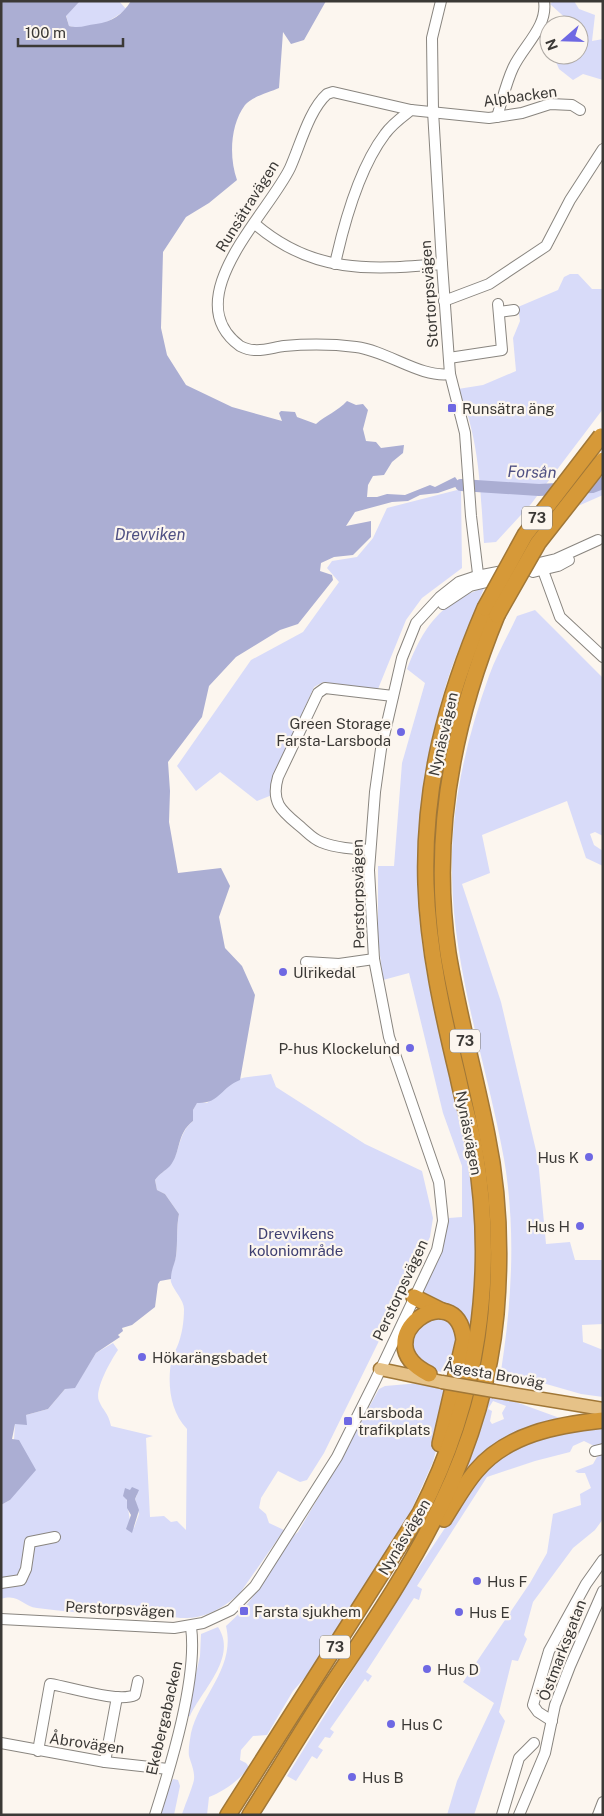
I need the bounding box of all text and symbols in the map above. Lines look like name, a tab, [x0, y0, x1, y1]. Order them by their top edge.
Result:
scale bar	[18, 15, 122, 47]
north arrow	[539, 15, 589, 65]
text: 100 m	[25, 24, 66, 41]
text: N	[542, 37, 561, 52]
street label: Alpbacken	[482, 82, 558, 110]
street label: Runsätravägen	[212, 157, 282, 255]
street label: Stortorpsvägen	[417, 240, 441, 348]
place label: Runsätra äng	[462, 400, 555, 417]
marker: Runsätra äng	[446, 402, 458, 414]
water label: Forsån	[507, 462, 557, 482]
road number: 73	[522, 506, 552, 530]
water label: Drevviken	[115, 525, 185, 544]
street label: Nynäsvägen	[425, 690, 461, 778]
place label: Green Storage Farsta-Larsboda	[276, 715, 391, 749]
marker: Green Storage Farsta-Larsboda	[395, 726, 407, 738]
street label: Perstorpsvägen	[349, 839, 367, 949]
place label: Ulrikedal	[293, 964, 356, 981]
marker: Ulrikedal	[277, 966, 289, 978]
road number: 73	[450, 1030, 480, 1052]
place label: P-hus Klockelund	[278, 1040, 400, 1057]
marker: P-hus Klockelund	[404, 1042, 416, 1054]
street label: Nynäsvägen	[452, 1089, 486, 1177]
place label: Hus K	[537, 1149, 579, 1166]
marker: Hus K	[583, 1151, 595, 1163]
place label: Hus H	[527, 1218, 570, 1235]
marker: Hus H	[574, 1220, 586, 1232]
park label: Drevvikens koloniområde	[249, 1225, 343, 1259]
street label: Perstorpsvägen	[369, 1237, 431, 1343]
place label: Hökarängsbadet	[152, 1349, 268, 1366]
marker: Hökarängsbadet	[136, 1351, 148, 1363]
street label: Ågesta Broväg	[442, 1356, 546, 1391]
place label: Larsboda trafikplats	[358, 1404, 430, 1438]
marker: Larsboda trafikplats	[342, 1415, 354, 1427]
street label: Nynäsvägen	[375, 1496, 433, 1578]
place label: Hus F	[487, 1573, 527, 1590]
marker: Hus F	[471, 1575, 483, 1587]
street label: Östmarksgatan	[534, 1597, 589, 1703]
street label: Perstorpsvägen	[65, 1598, 175, 1620]
place label: Farsta sjukhem	[254, 1603, 361, 1620]
place label: Hus E	[469, 1604, 510, 1621]
marker: Farsta sjukhem	[238, 1605, 250, 1617]
marker: Hus E	[453, 1606, 465, 1618]
road number: 73	[320, 1635, 350, 1658]
street label: Ekebergabacken	[143, 1659, 185, 1777]
place label: Hus D	[437, 1661, 479, 1678]
marker: Hus D	[421, 1663, 433, 1675]
place label: Hus C	[401, 1716, 443, 1733]
marker: Hus C	[385, 1718, 397, 1730]
street label: Åbrovägen	[48, 1728, 126, 1757]
place label: Hus B	[362, 1769, 403, 1786]
marker: Hus B	[346, 1771, 358, 1783]

